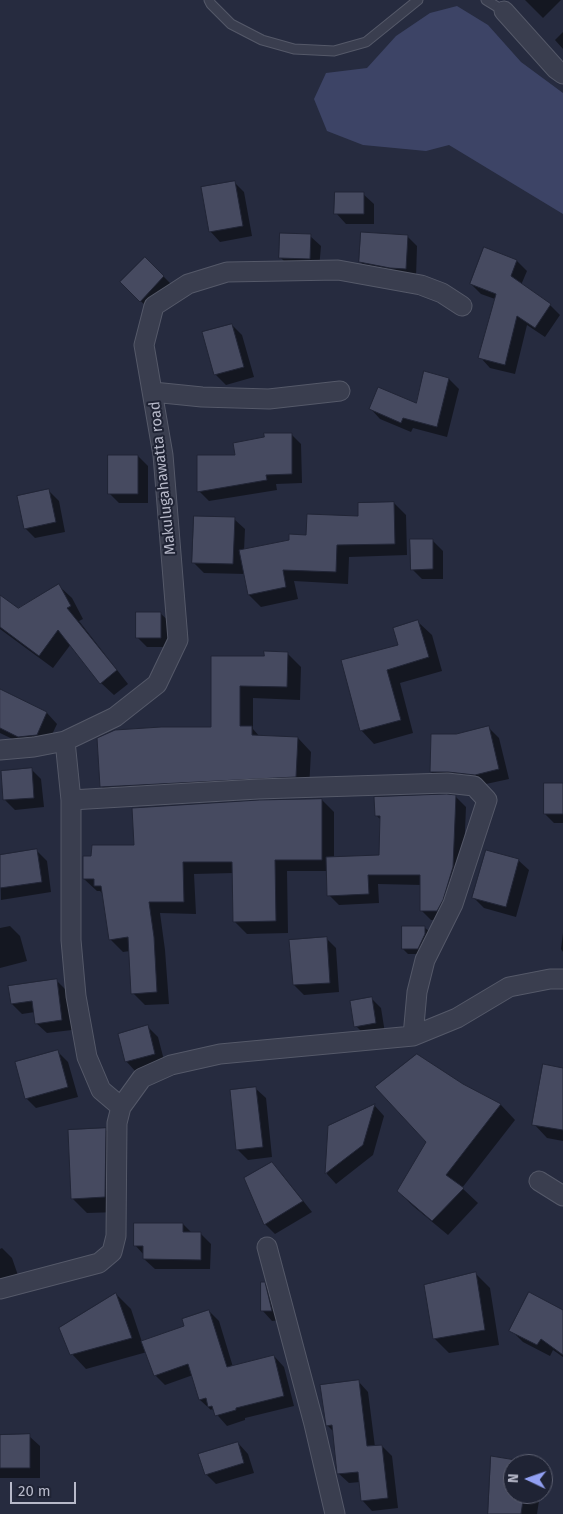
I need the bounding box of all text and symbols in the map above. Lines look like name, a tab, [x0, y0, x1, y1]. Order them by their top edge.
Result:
street label: Makulugahawatta road	[146, 400, 180, 556]
north arrow	[503, 1454, 553, 1504]
scale bar	[12, 1472, 79, 1504]
text: N	[505, 1473, 522, 1483]
text: 20 m	[18, 1482, 51, 1500]

